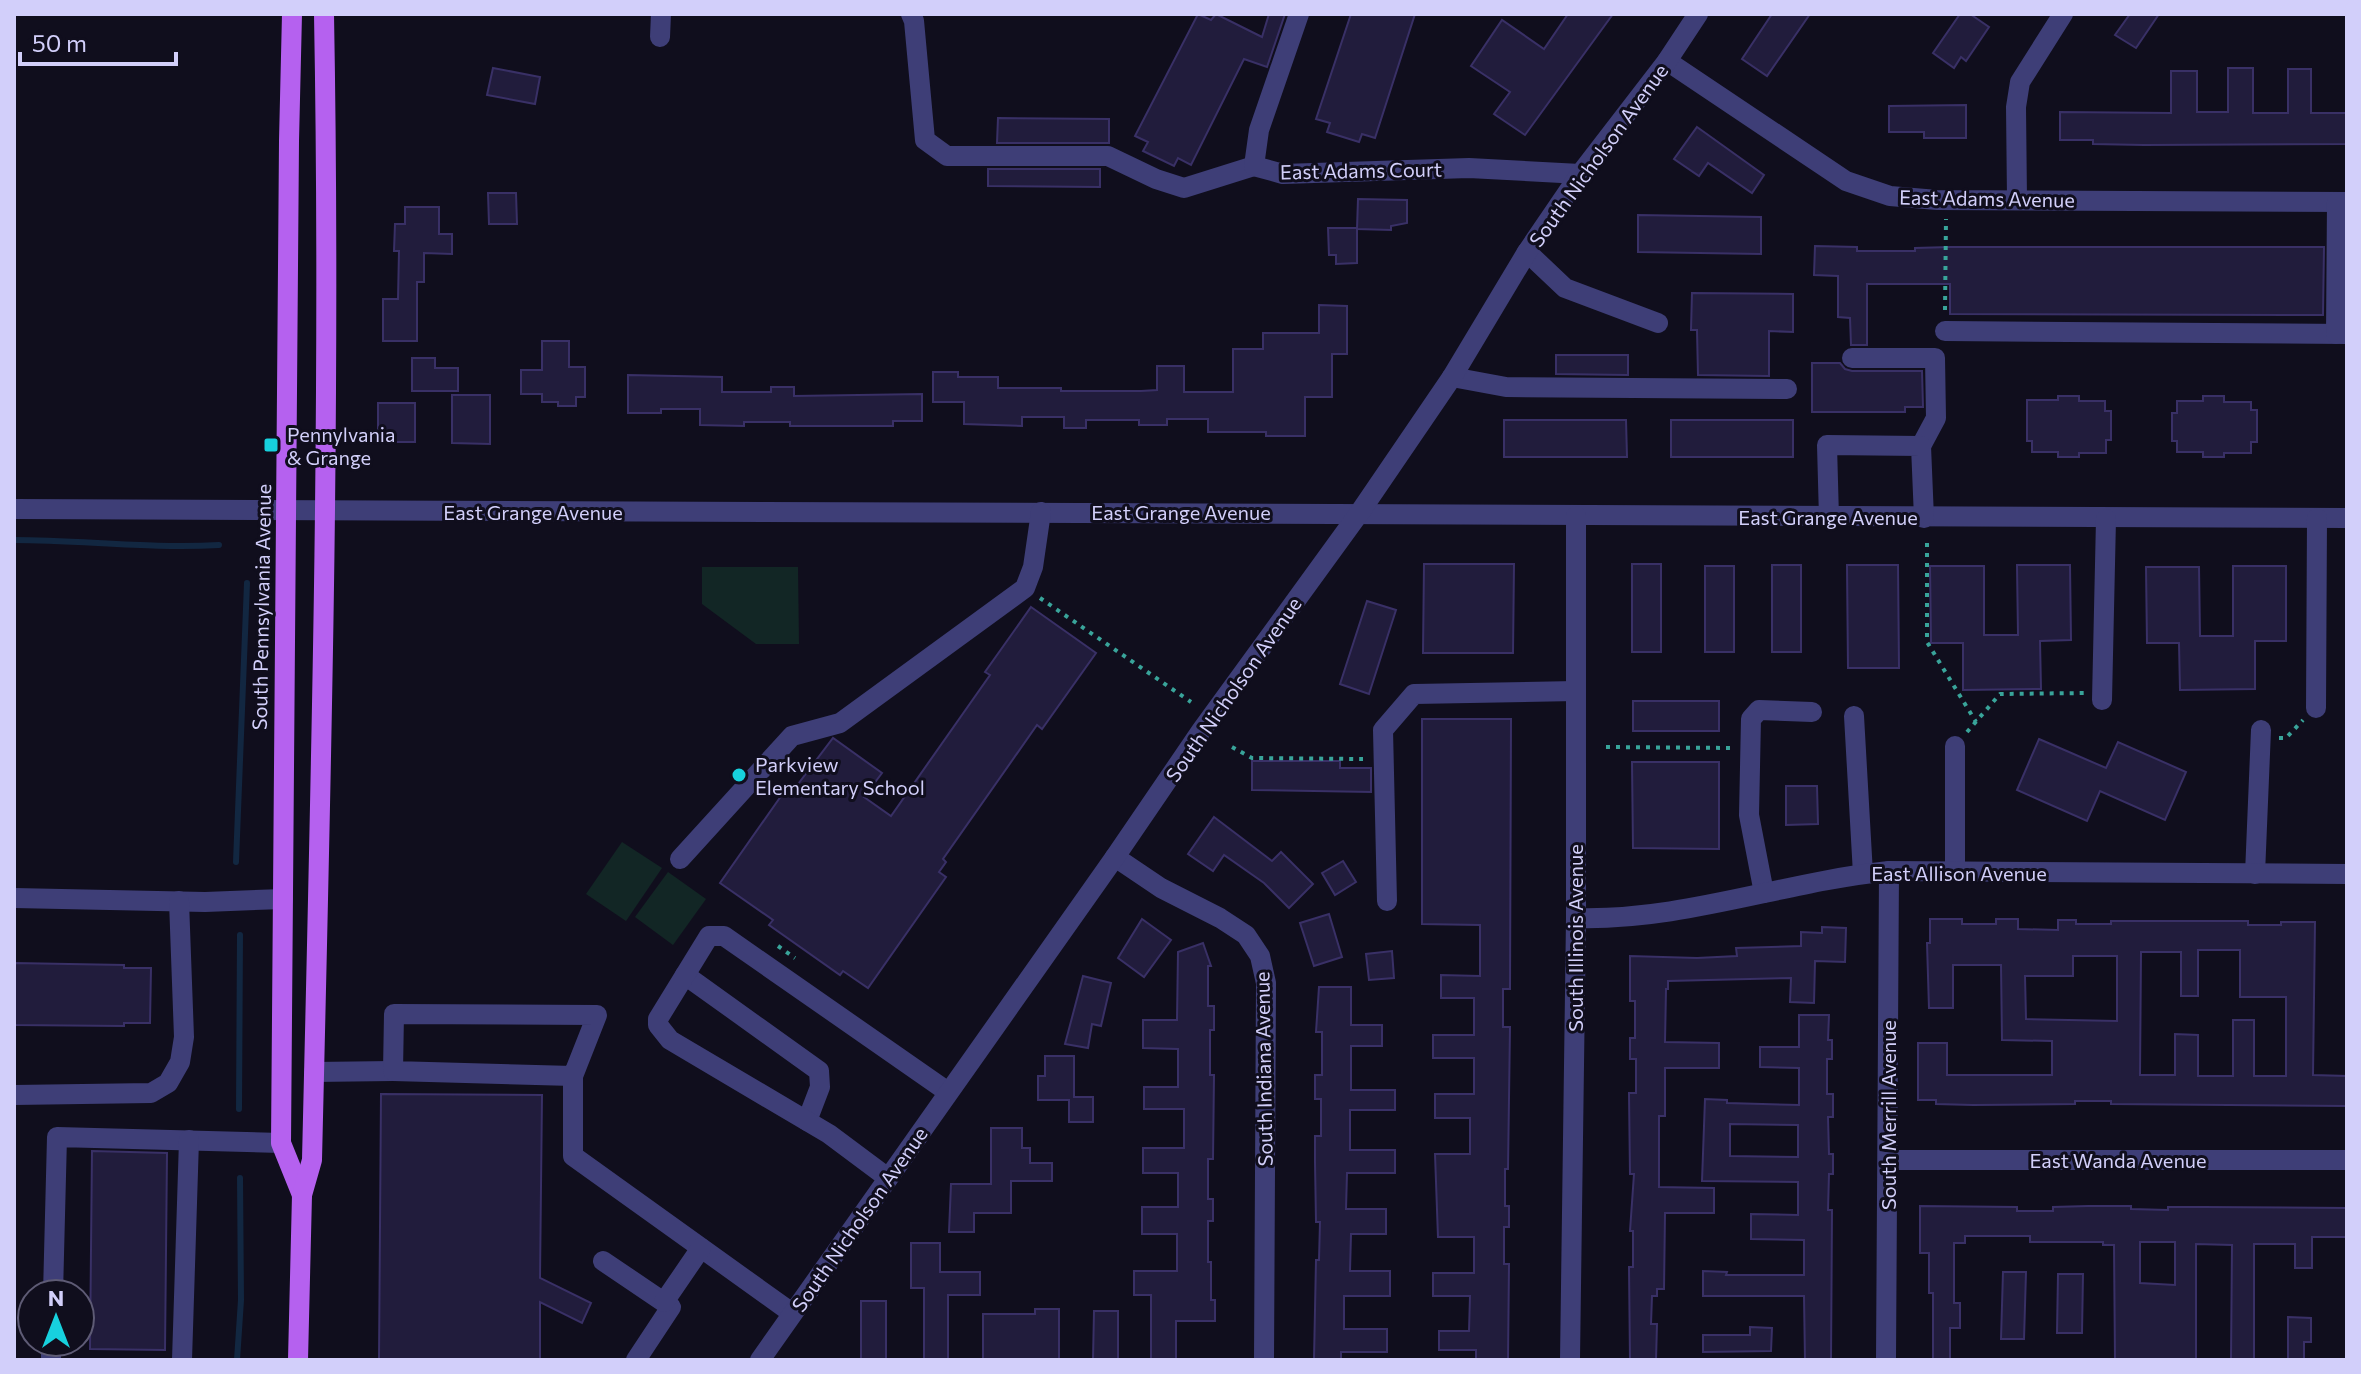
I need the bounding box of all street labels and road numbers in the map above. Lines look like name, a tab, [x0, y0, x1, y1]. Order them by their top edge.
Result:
street label: South Nicholson Avenue	[1524, 59, 1672, 251]
street label: East Adams Court	[1280, 157, 1442, 183]
street label: East Adams Avenue	[1899, 184, 2075, 212]
street label: South Pennsylvania Avenue	[247, 484, 275, 730]
street label: East Grange Avenue	[443, 500, 623, 524]
street label: East Grange Avenue	[1091, 500, 1271, 524]
street label: East Grange Avenue	[1738, 505, 1918, 529]
street label: South Nicholson Avenue	[1160, 592, 1306, 786]
street label: South Illinois Avenue	[1563, 844, 1587, 1032]
street label: East Allison Avenue	[1871, 861, 2047, 885]
street label: South Indiana Avenue	[1249, 971, 1277, 1167]
street label: South Merrill Avenue	[1876, 1020, 1900, 1210]
street label: South Nicholson Avenue	[786, 1122, 932, 1316]
street label: East Wanda Avenue	[2029, 1148, 2207, 1172]

